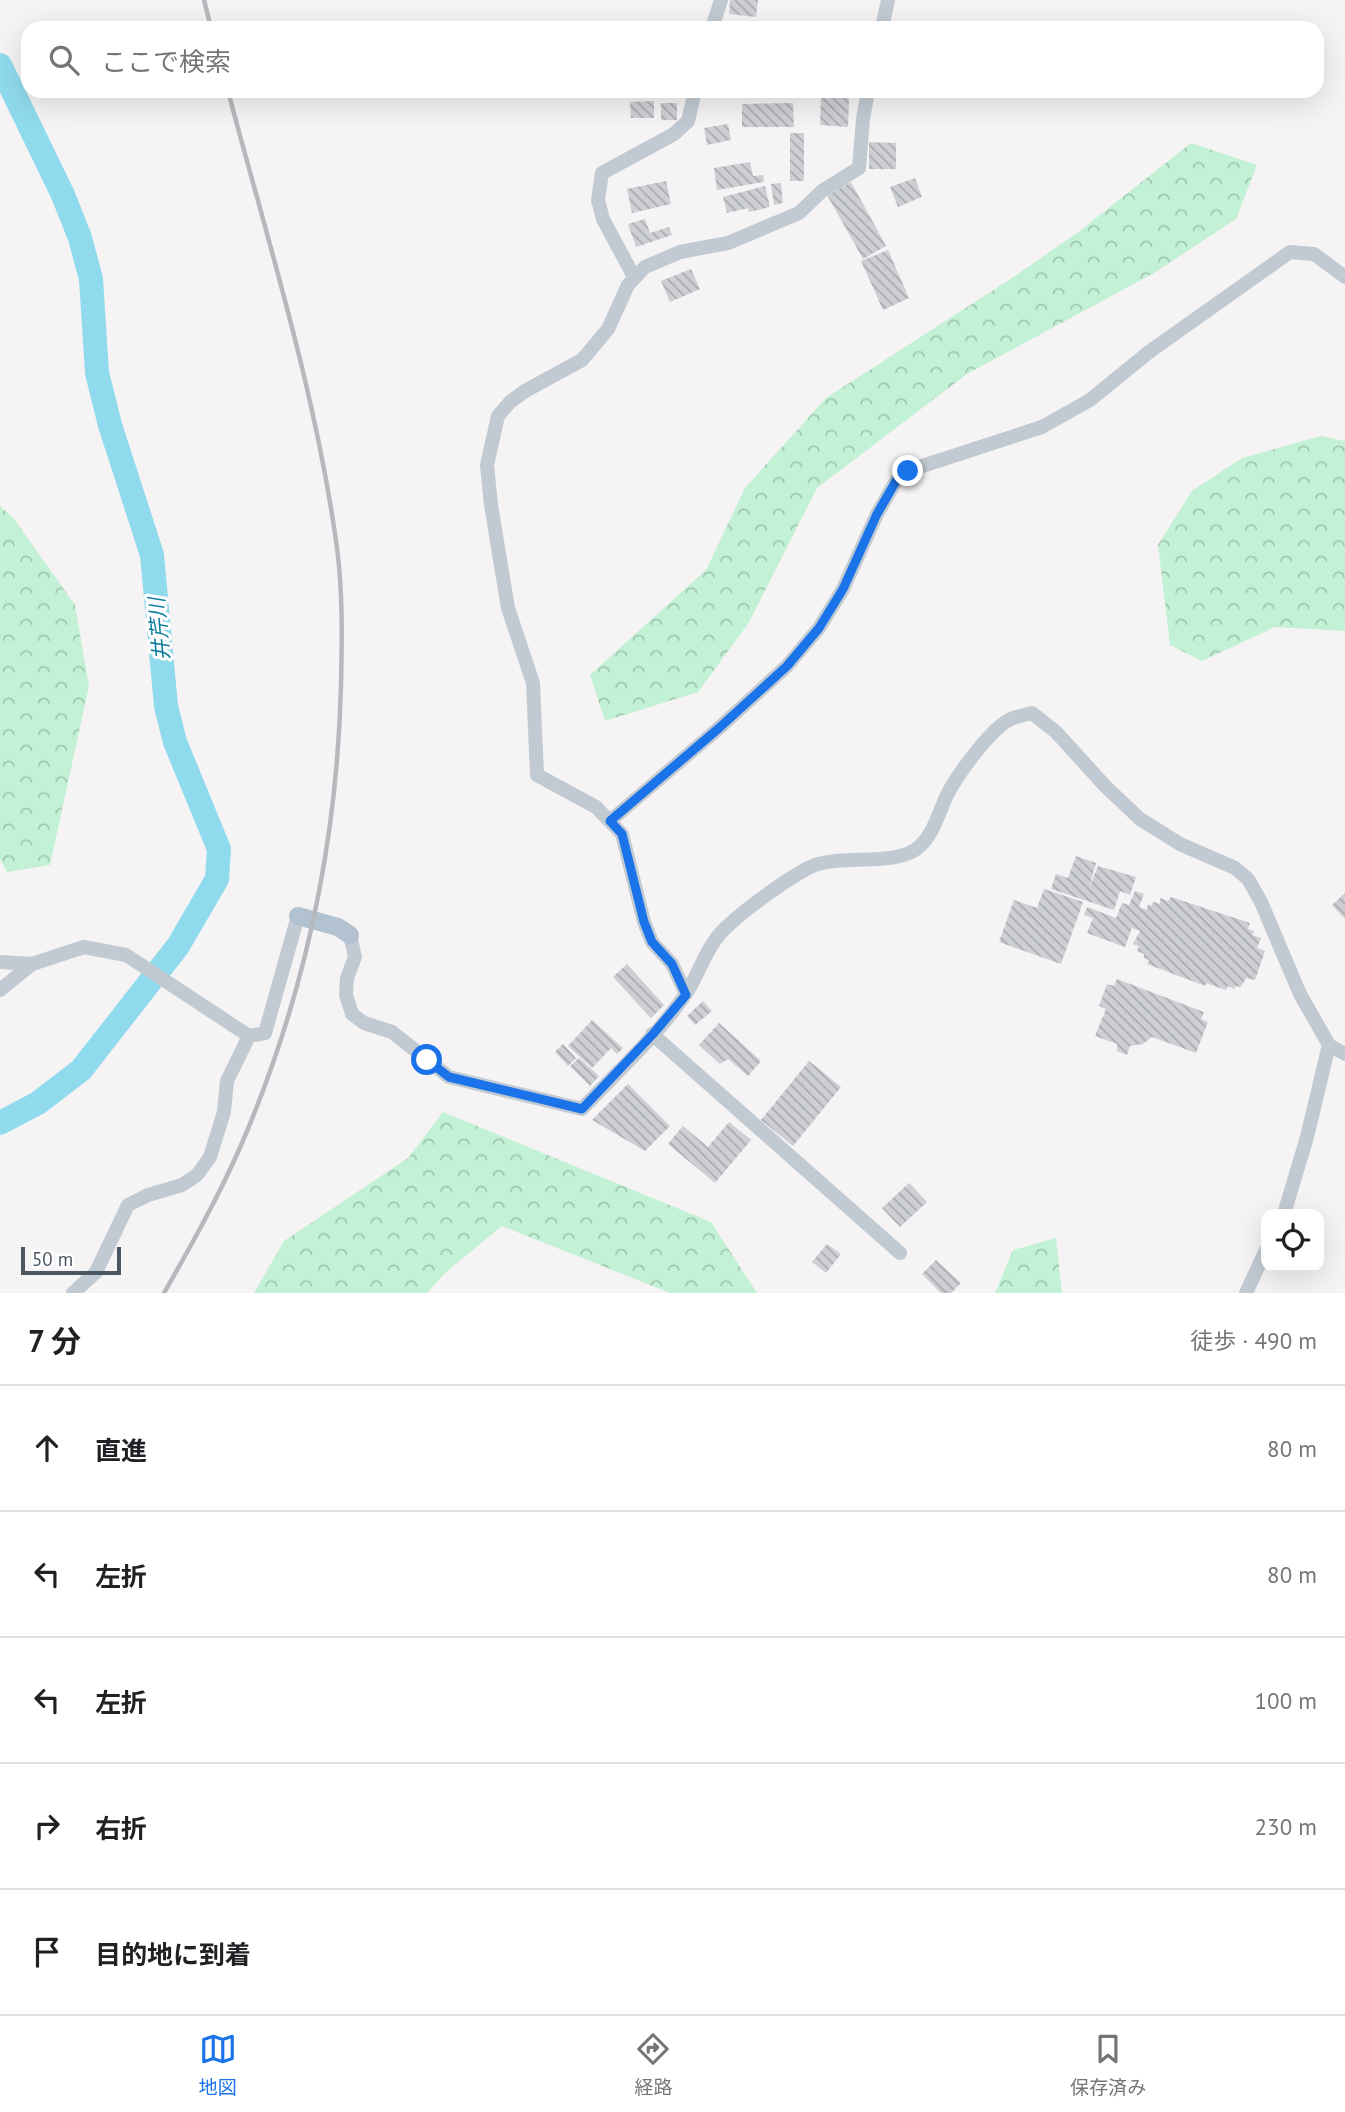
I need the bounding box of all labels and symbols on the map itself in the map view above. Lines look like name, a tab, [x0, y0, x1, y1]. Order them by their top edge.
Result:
route end	[892, 455, 923, 486]
water label: 井芹川	[143, 594, 175, 662]
route start	[411, 1044, 442, 1075]
scale bar	[21, 1244, 121, 1276]

